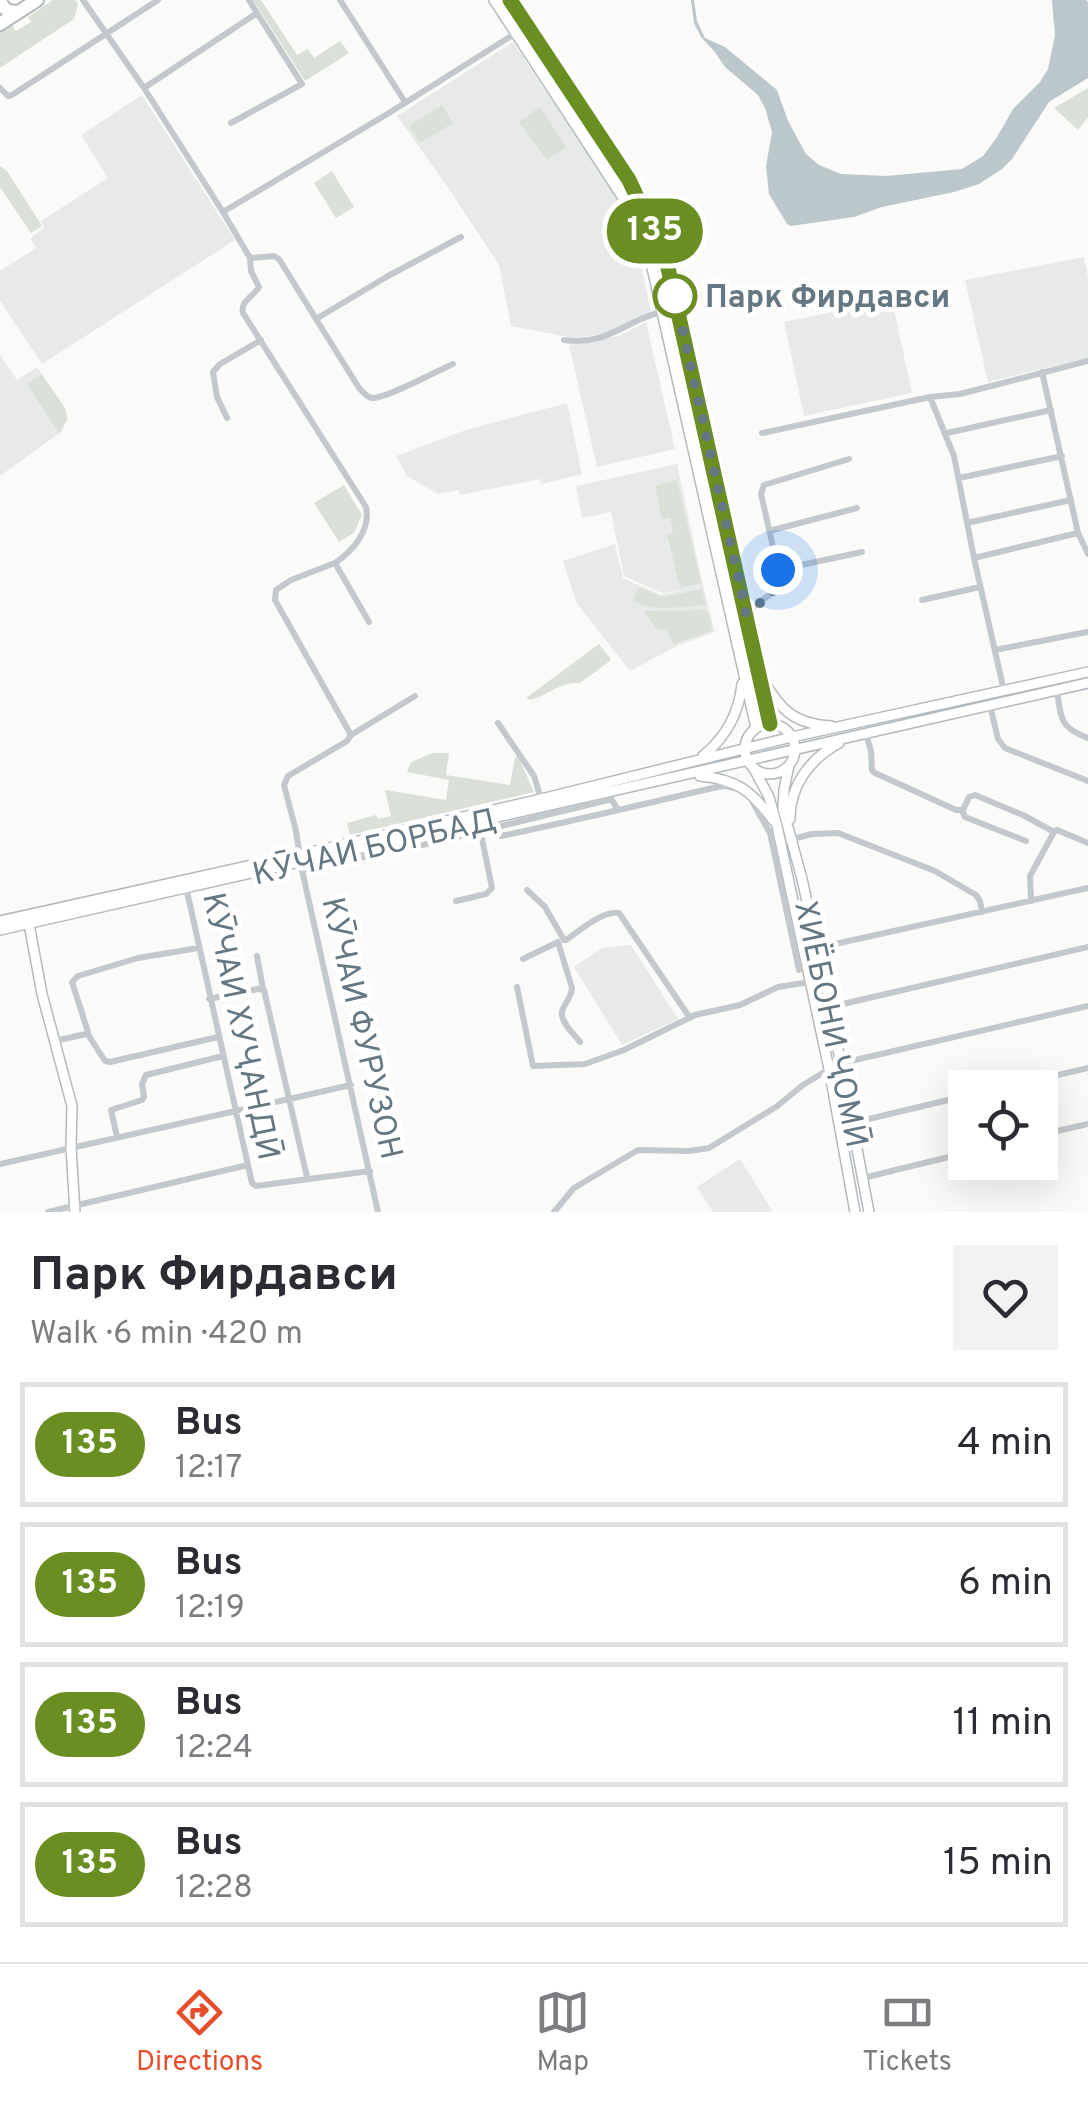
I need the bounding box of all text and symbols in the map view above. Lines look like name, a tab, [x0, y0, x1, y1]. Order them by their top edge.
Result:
line badge: 135	[598, 198, 712, 264]
text: 135	[627, 209, 683, 253]
marker: Парк Фирдавси	[654, 275, 696, 317]
place label: Парк Фирдавси	[705, 279, 950, 319]
your location	[753, 545, 803, 595]
street label: КӮЧАИ БОРБАД	[249, 800, 500, 896]
street label: КӮЧАИ ХУҶАНДӢ	[191, 889, 288, 1164]
street label: КӮЧАИ ФУРУЗОН	[310, 894, 411, 1164]
street label: ХИЁБОНИ ҶОМӢ	[783, 897, 877, 1152]
map controls	[948, 1070, 1058, 1180]
button: locate	[948, 1070, 1058, 1180]
button: heart	[953, 1245, 1058, 1350]
text: Парк Фирдавси	[30, 1247, 398, 1307]
text: Walk · 6 min · 420 m	[30, 1315, 303, 1355]
text: Bus	[175, 1400, 242, 1449]
text: 4 min	[957, 1420, 1053, 1469]
text: 135	[62, 1422, 118, 1466]
text: 12:17	[175, 1449, 242, 1489]
text: Bus	[175, 1540, 242, 1589]
text: 6 min	[958, 1560, 1053, 1609]
text: 135	[62, 1562, 118, 1606]
text: 12:19	[175, 1589, 245, 1629]
text: Bus	[175, 1680, 242, 1729]
text: 11 min	[952, 1700, 1053, 1749]
text: 135	[62, 1702, 118, 1746]
text: 12:24	[175, 1729, 253, 1769]
text: Bus	[175, 1820, 242, 1869]
text: 15 min	[943, 1840, 1053, 1889]
text: 135	[62, 1842, 118, 1886]
text: 12:28	[175, 1869, 253, 1909]
tab: Directions	[136, 1985, 263, 2081]
tab: Map	[535, 1985, 590, 2081]
tab: Tickets	[862, 1985, 952, 2081]

